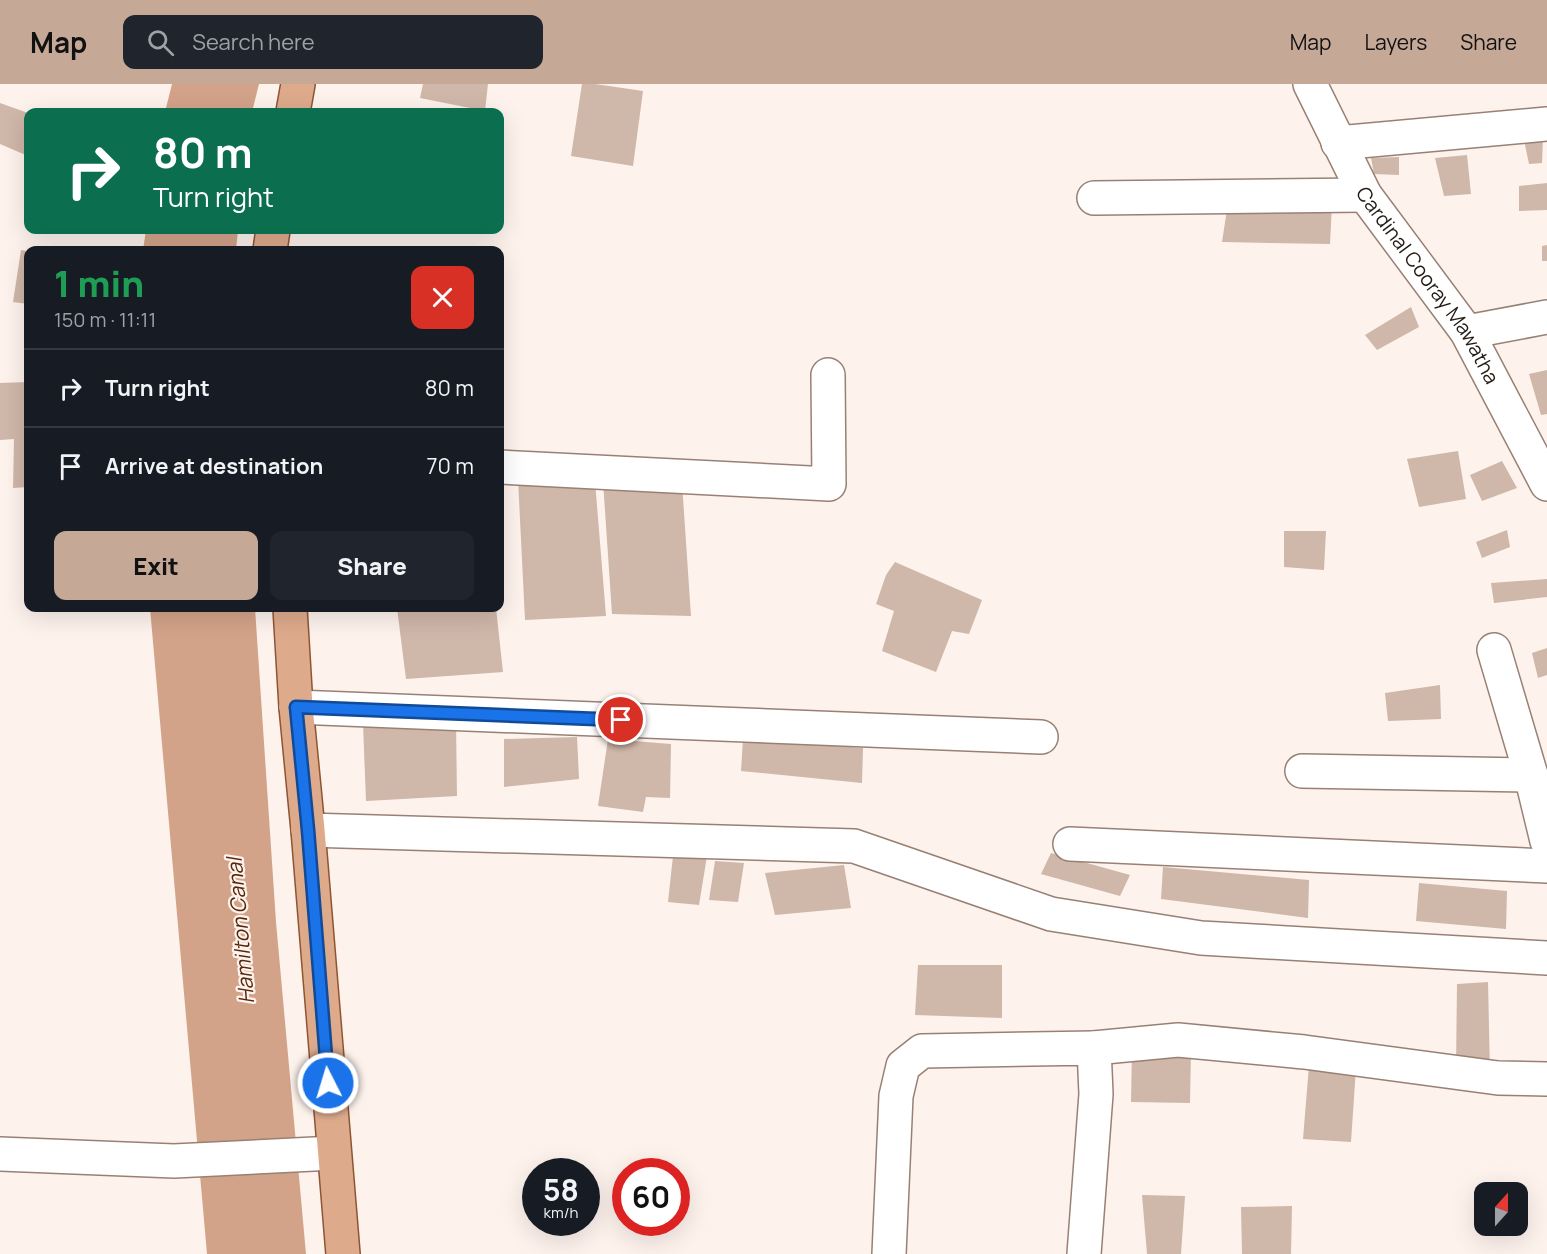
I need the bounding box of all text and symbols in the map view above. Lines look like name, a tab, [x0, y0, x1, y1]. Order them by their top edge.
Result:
search box	[123, 15, 543, 69]
text: Map	[30, 23, 87, 61]
icon: search	[144, 26, 177, 59]
text: Search here	[192, 27, 315, 57]
text: Map	[1290, 28, 1331, 56]
text: Layers	[1364, 28, 1427, 56]
text: Share	[1460, 28, 1517, 56]
text: 80 m	[153, 123, 253, 181]
icon: right	[54, 132, 132, 210]
text: Turn right	[153, 178, 274, 215]
street label: Cardinal Cooray Mawatha	[1350, 182, 1506, 388]
text: 1 min	[54, 259, 144, 308]
button: close	[411, 266, 474, 329]
text: 150 m · 11:11	[54, 306, 156, 333]
icon: right	[54, 372, 87, 405]
text: Turn right	[105, 373, 210, 403]
text: 80 m	[425, 373, 474, 403]
icon: arrive	[54, 450, 87, 483]
text: Arrive at destination	[105, 451, 323, 481]
text: 70 m	[426, 451, 474, 481]
button: Exit	[54, 531, 258, 600]
button: Share	[270, 531, 474, 600]
pin	[595, 694, 646, 745]
icon: arrive	[604, 703, 637, 736]
water label: Hamilton Canal	[219, 854, 260, 1005]
position arrow	[296, 1051, 360, 1115]
speed limit sign: 60	[612, 1158, 690, 1236]
text: 58	[543, 1169, 579, 1210]
north arrow	[1474, 1182, 1528, 1236]
map controls	[1474, 1182, 1528, 1236]
text: km/h	[544, 1202, 578, 1223]

